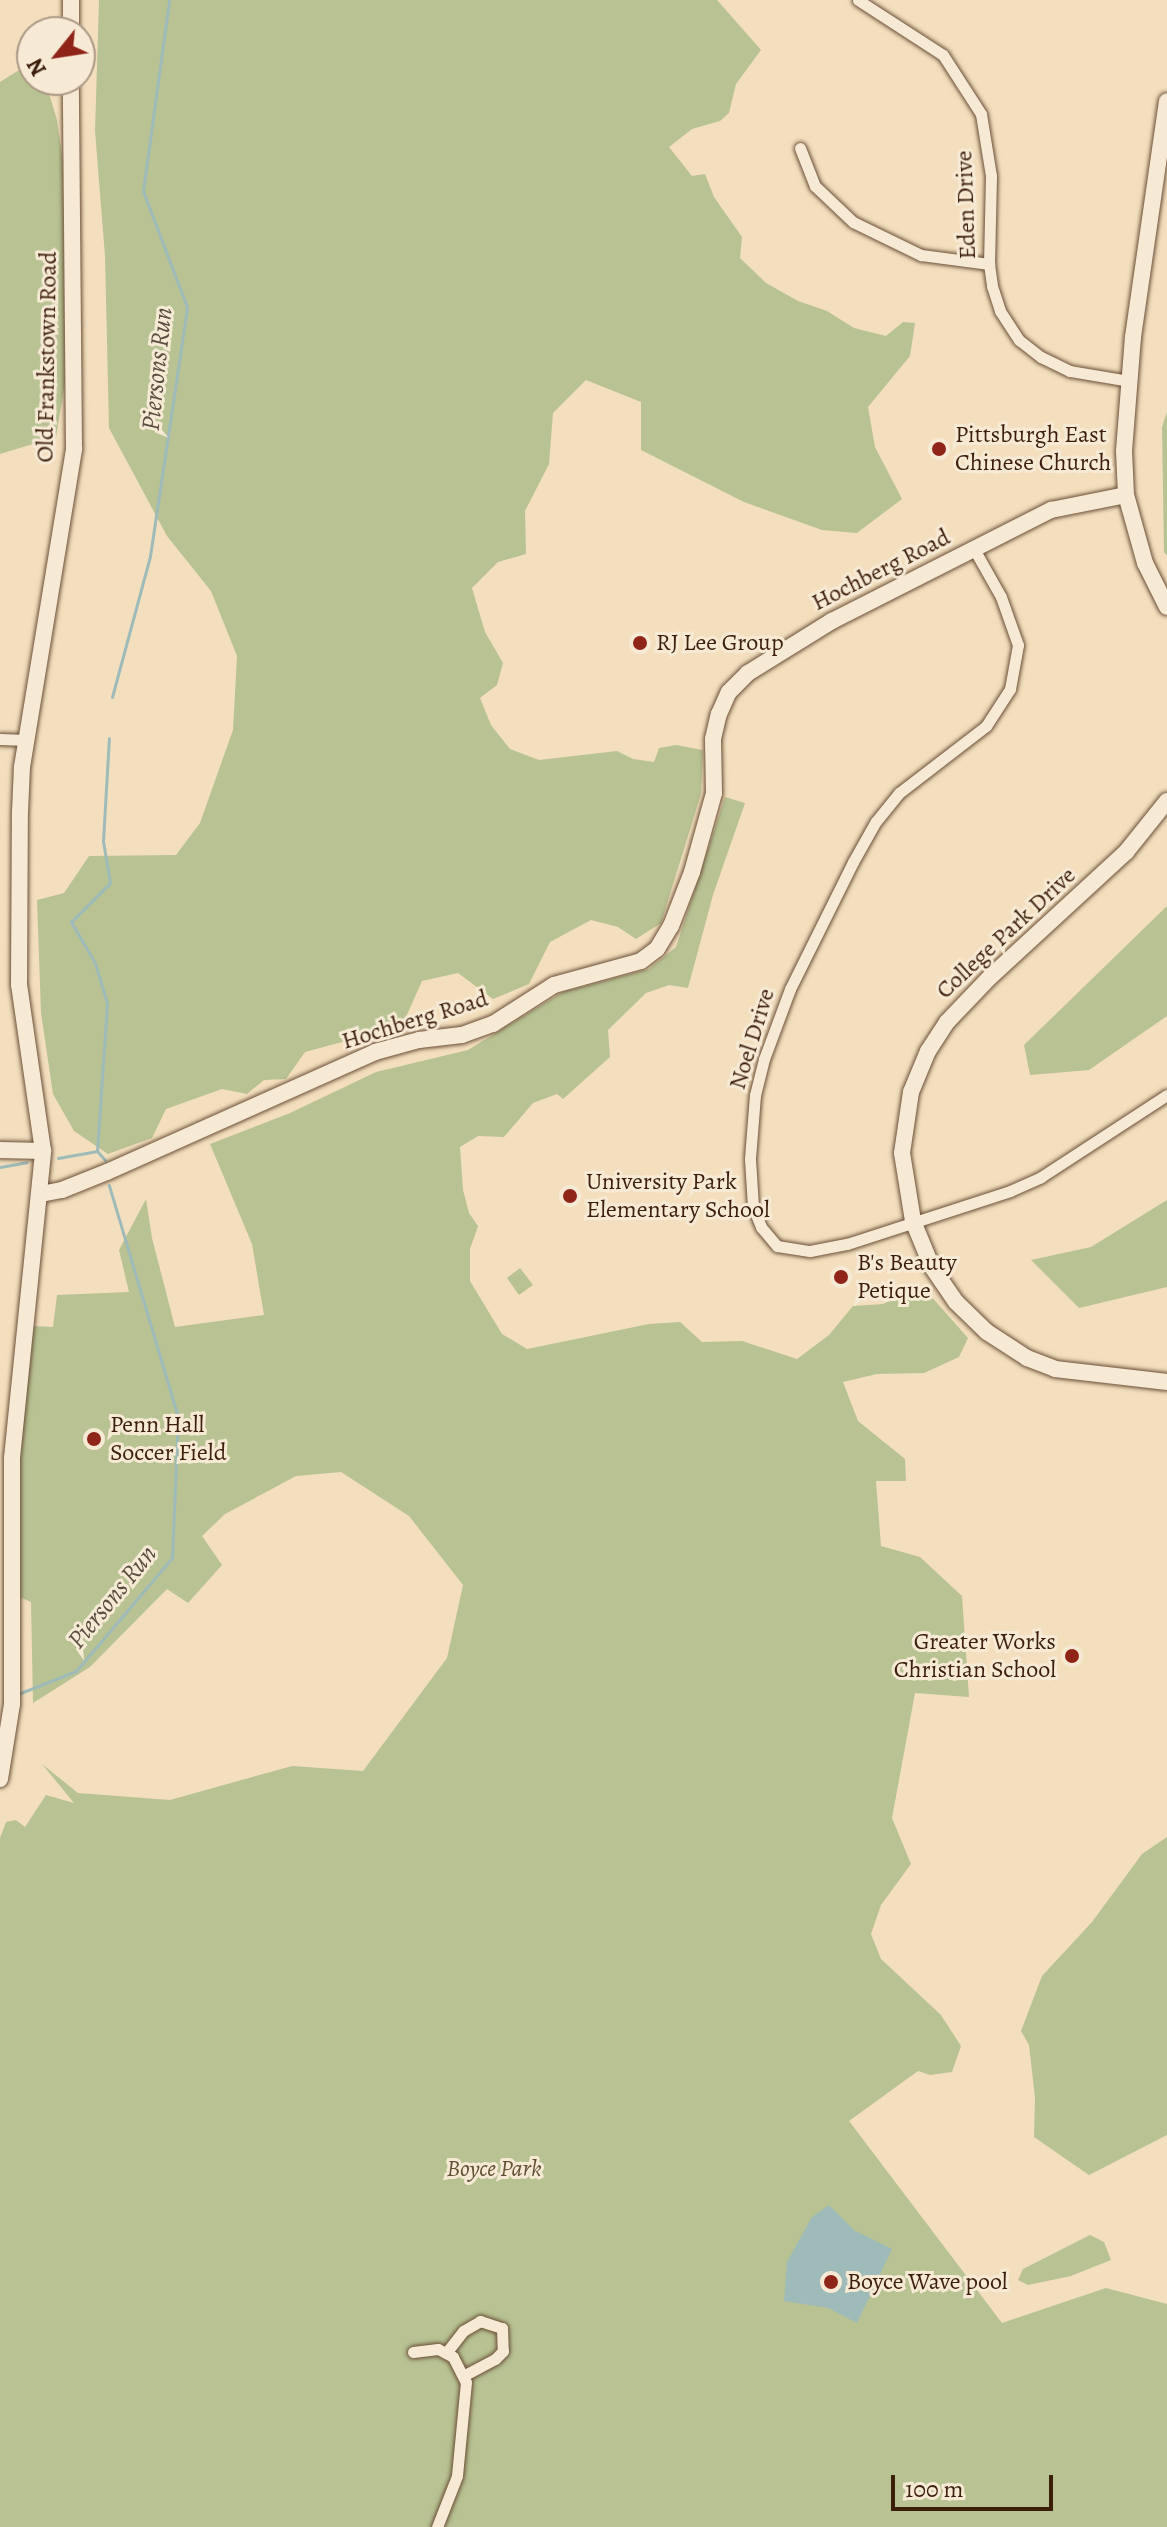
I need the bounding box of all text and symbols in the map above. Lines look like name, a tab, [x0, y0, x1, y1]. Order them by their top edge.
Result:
north arrow	[16, 16, 96, 96]
text: N	[20, 53, 54, 81]
street label: Eden Drive	[950, 150, 982, 260]
street label: Old Frankstown Road	[31, 251, 63, 463]
water label: Piersons Run	[135, 306, 179, 432]
place label: Pittsburgh East Chinese Church	[955, 421, 1111, 477]
marker: Pittsburgh East Chinese Church	[930, 440, 948, 458]
street label: Hochberg Road	[807, 523, 955, 617]
place label: RJ Lee Group	[656, 629, 784, 657]
marker: RJ Lee Group	[631, 634, 649, 652]
street label: College Park Drive	[930, 861, 1082, 1005]
street label: Hochberg Road	[338, 984, 492, 1056]
street label: Noel Drive	[723, 985, 781, 1093]
place label: University Park Elementary School	[586, 1168, 770, 1224]
marker: University Park Elementary School	[561, 1187, 579, 1205]
place label: B's Beauty Petique	[857, 1249, 957, 1305]
marker: B's Beauty Petique	[832, 1268, 850, 1286]
place label: Penn Hall Soccer Field	[110, 1411, 227, 1467]
marker: Penn Hall Soccer Field	[85, 1430, 103, 1448]
water label: Piersons Run	[61, 1539, 163, 1655]
place label: Greater Works Christian School	[894, 1628, 1056, 1684]
marker: Greater Works Christian School	[1063, 1647, 1081, 1665]
park label: Boyce Park	[446, 2155, 542, 2183]
place label: Boyce Wave pool	[847, 2268, 1008, 2296]
marker: Boyce Wave pool	[822, 2273, 840, 2291]
scale bar	[895, 2459, 1057, 2509]
text: 100 m	[905, 2473, 964, 2505]

